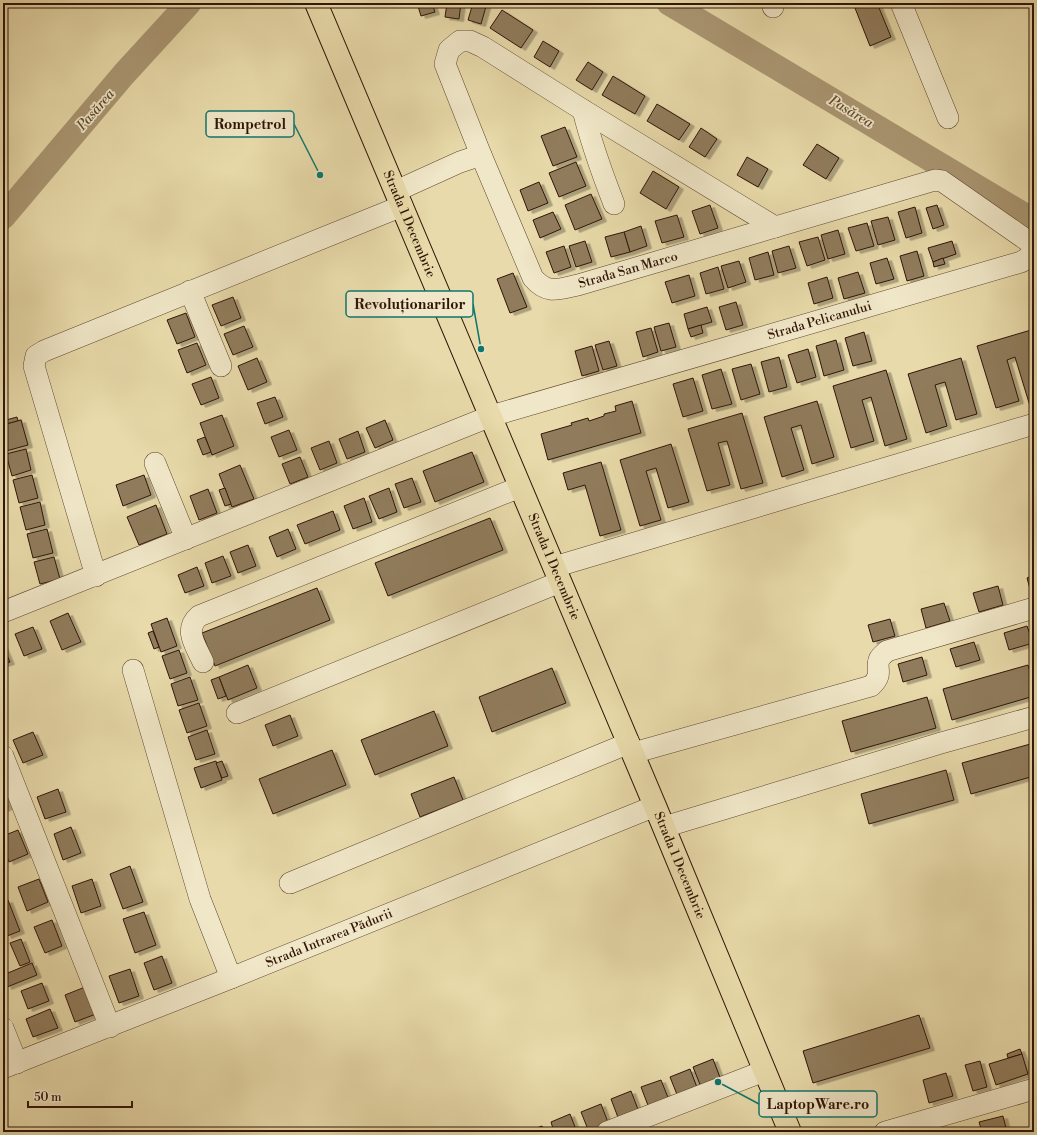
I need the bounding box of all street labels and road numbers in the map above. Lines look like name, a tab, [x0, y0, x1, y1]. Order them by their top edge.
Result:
street label: Strada 1 Decembrie	[380, 168, 439, 280]
street label: Strada San Marco	[576, 248, 680, 292]
street label: Strada Pelicanului	[766, 298, 873, 343]
street label: Strada 1 Decembrie	[524, 511, 584, 623]
street label: Strada 1 Decembrie	[650, 809, 709, 922]
street label: Strada Intrarea Pădurii	[263, 905, 395, 971]

